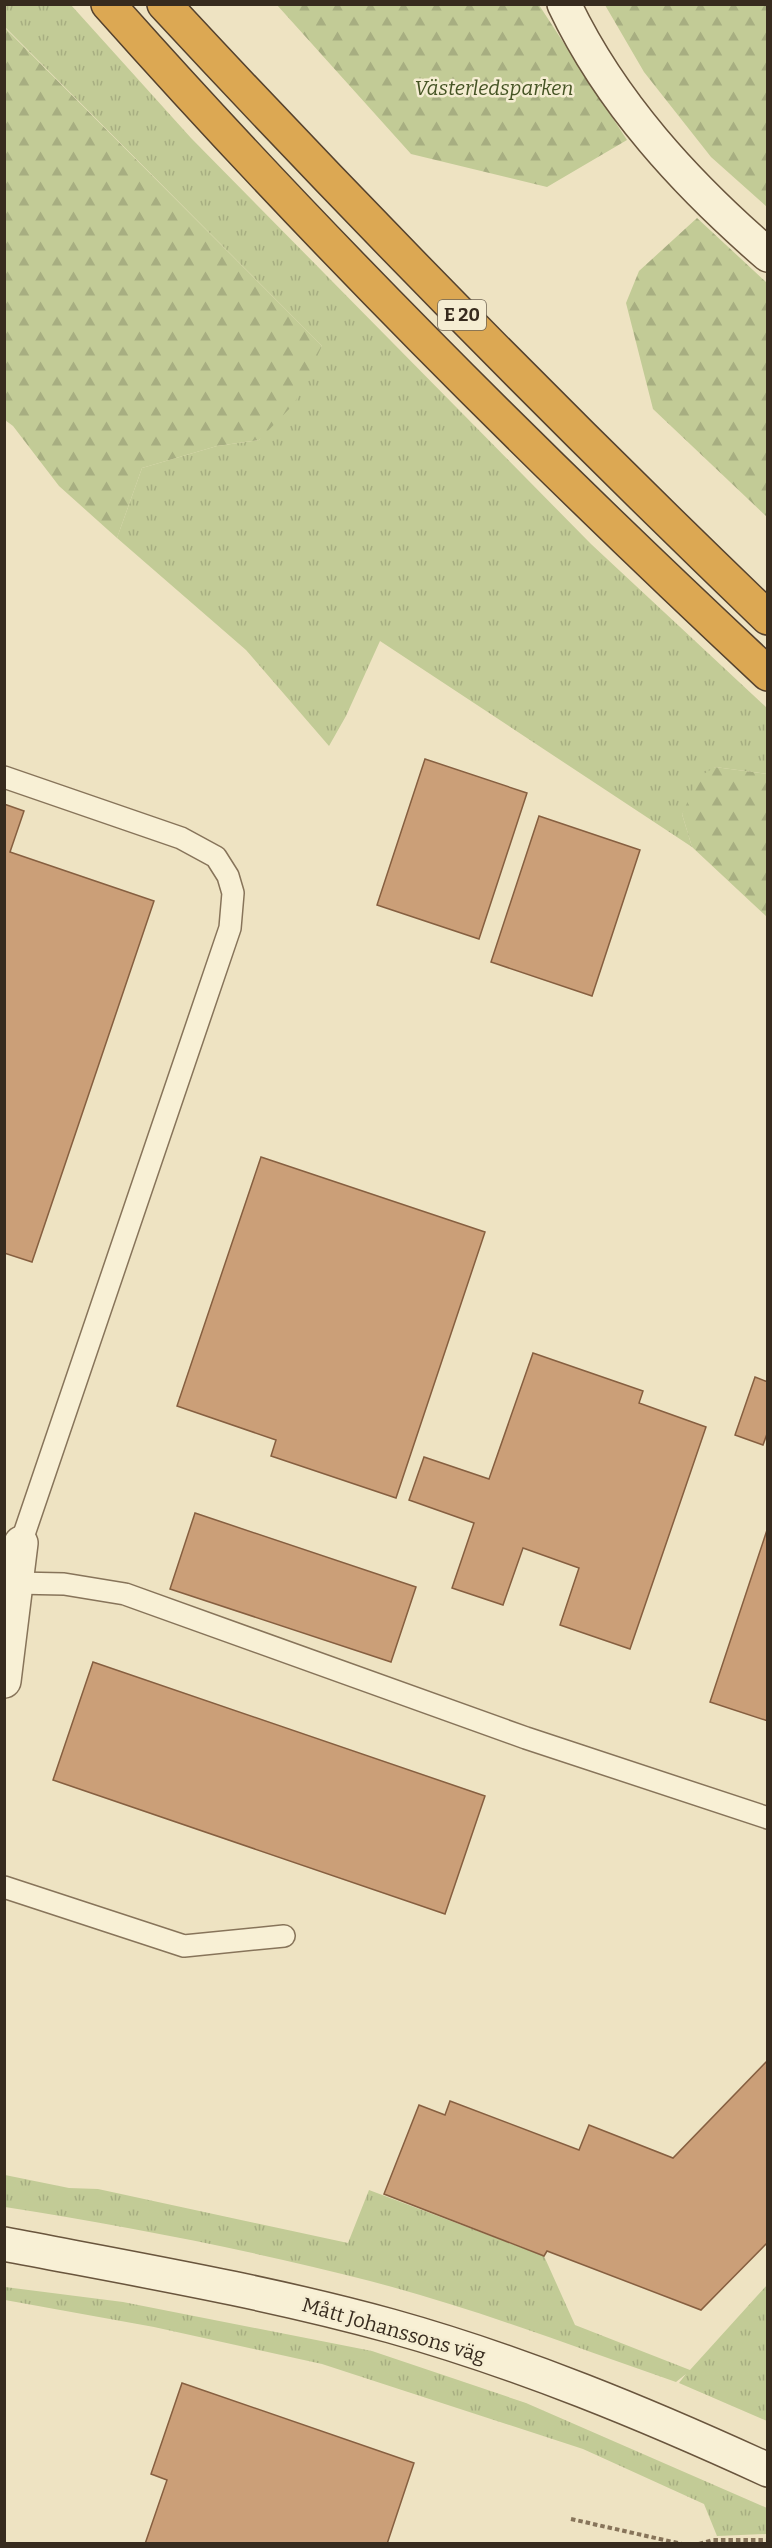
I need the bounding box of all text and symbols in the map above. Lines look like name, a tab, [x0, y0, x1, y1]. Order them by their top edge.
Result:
park label: Västerledsparken	[415, 76, 573, 100]
road number: E 20	[438, 300, 486, 330]
street label: Mått Johanssons väg	[299, 2292, 489, 2368]

